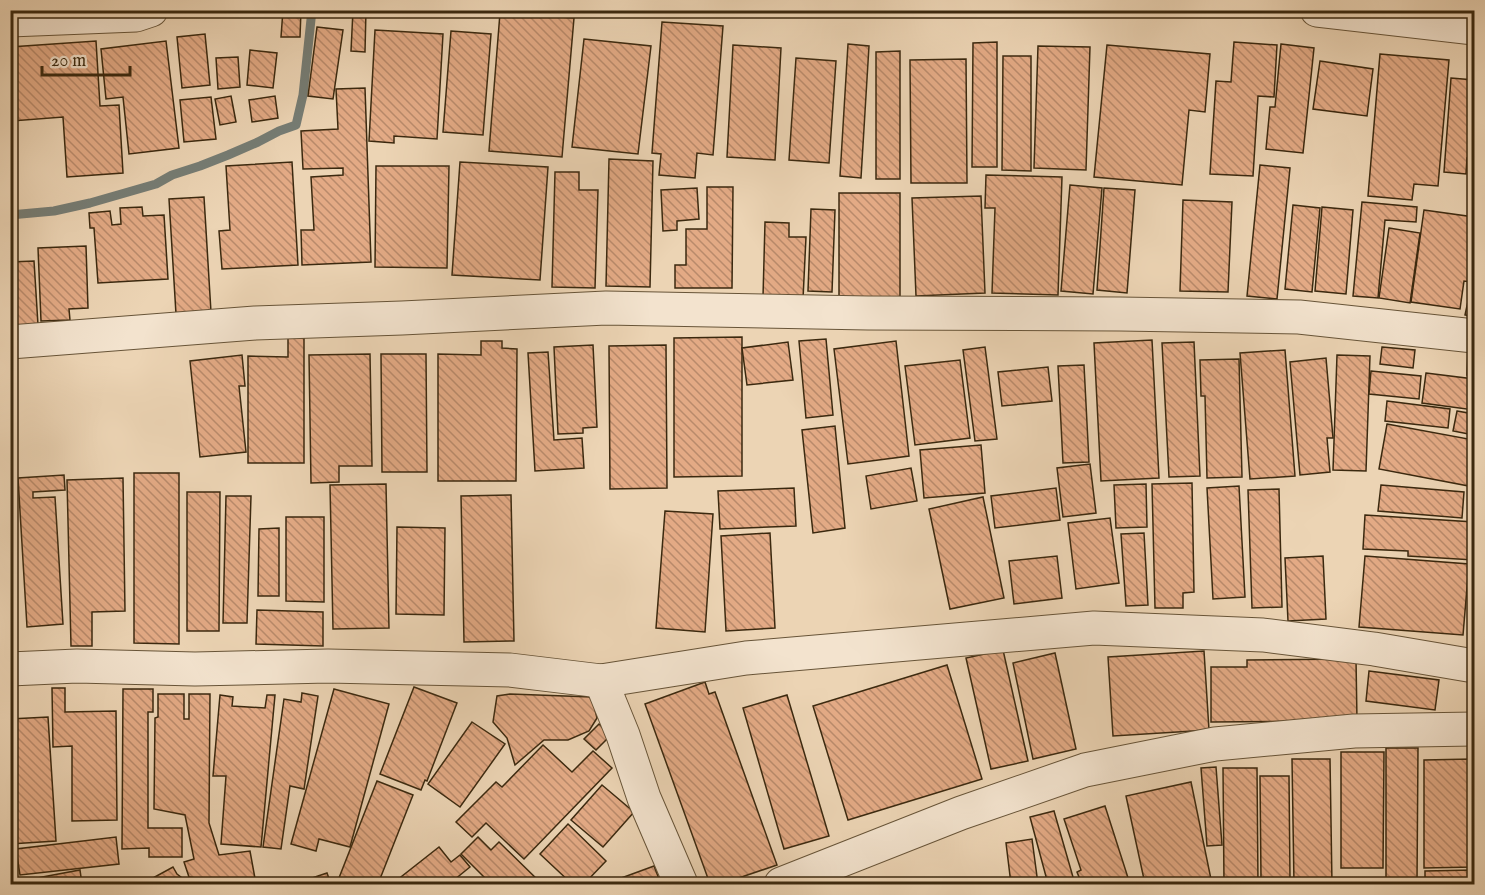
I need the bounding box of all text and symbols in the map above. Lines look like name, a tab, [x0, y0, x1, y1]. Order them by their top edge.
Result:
scale bar	[42, 39, 130, 77]
text: 20 m	[51, 50, 86, 73]

